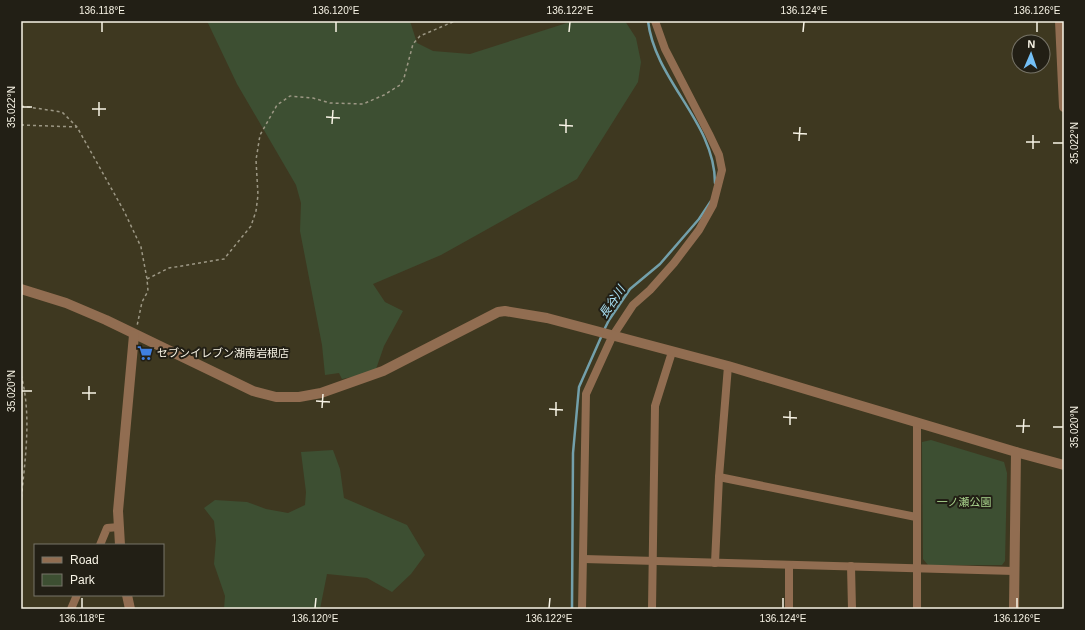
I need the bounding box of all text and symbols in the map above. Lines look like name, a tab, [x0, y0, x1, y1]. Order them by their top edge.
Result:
text: 136.118°E	[79, 5, 125, 16]
text: 136.120°E	[313, 5, 360, 16]
text: 136.122°E	[547, 5, 594, 16]
text: 136.124°E	[781, 5, 828, 16]
text: 136.126°E	[1014, 5, 1061, 16]
north arrow	[1011, 34, 1051, 74]
text: N	[1027, 38, 1036, 50]
text: 35.022°N	[6, 86, 17, 128]
text: 35.022°N	[1069, 122, 1080, 164]
water label: 長谷川	[596, 282, 629, 321]
supermarket icon: セブンイレブン湖南岩根店	[136, 344, 154, 362]
place label: セブンイレブン湖南岩根店	[157, 347, 289, 359]
text: 35.020°N	[6, 370, 17, 412]
text: 35.020°N	[1069, 406, 1080, 448]
park label: 一ノ瀬公園	[937, 496, 992, 508]
legend	[34, 544, 164, 596]
text: Road	[70, 553, 99, 567]
text: Park	[70, 573, 96, 587]
text: 136.118°E	[59, 613, 105, 624]
text: 136.120°E	[292, 613, 339, 624]
text: 136.122°E	[526, 613, 573, 624]
text: 136.124°E	[760, 613, 807, 624]
text: 136.126°E	[994, 613, 1041, 624]

